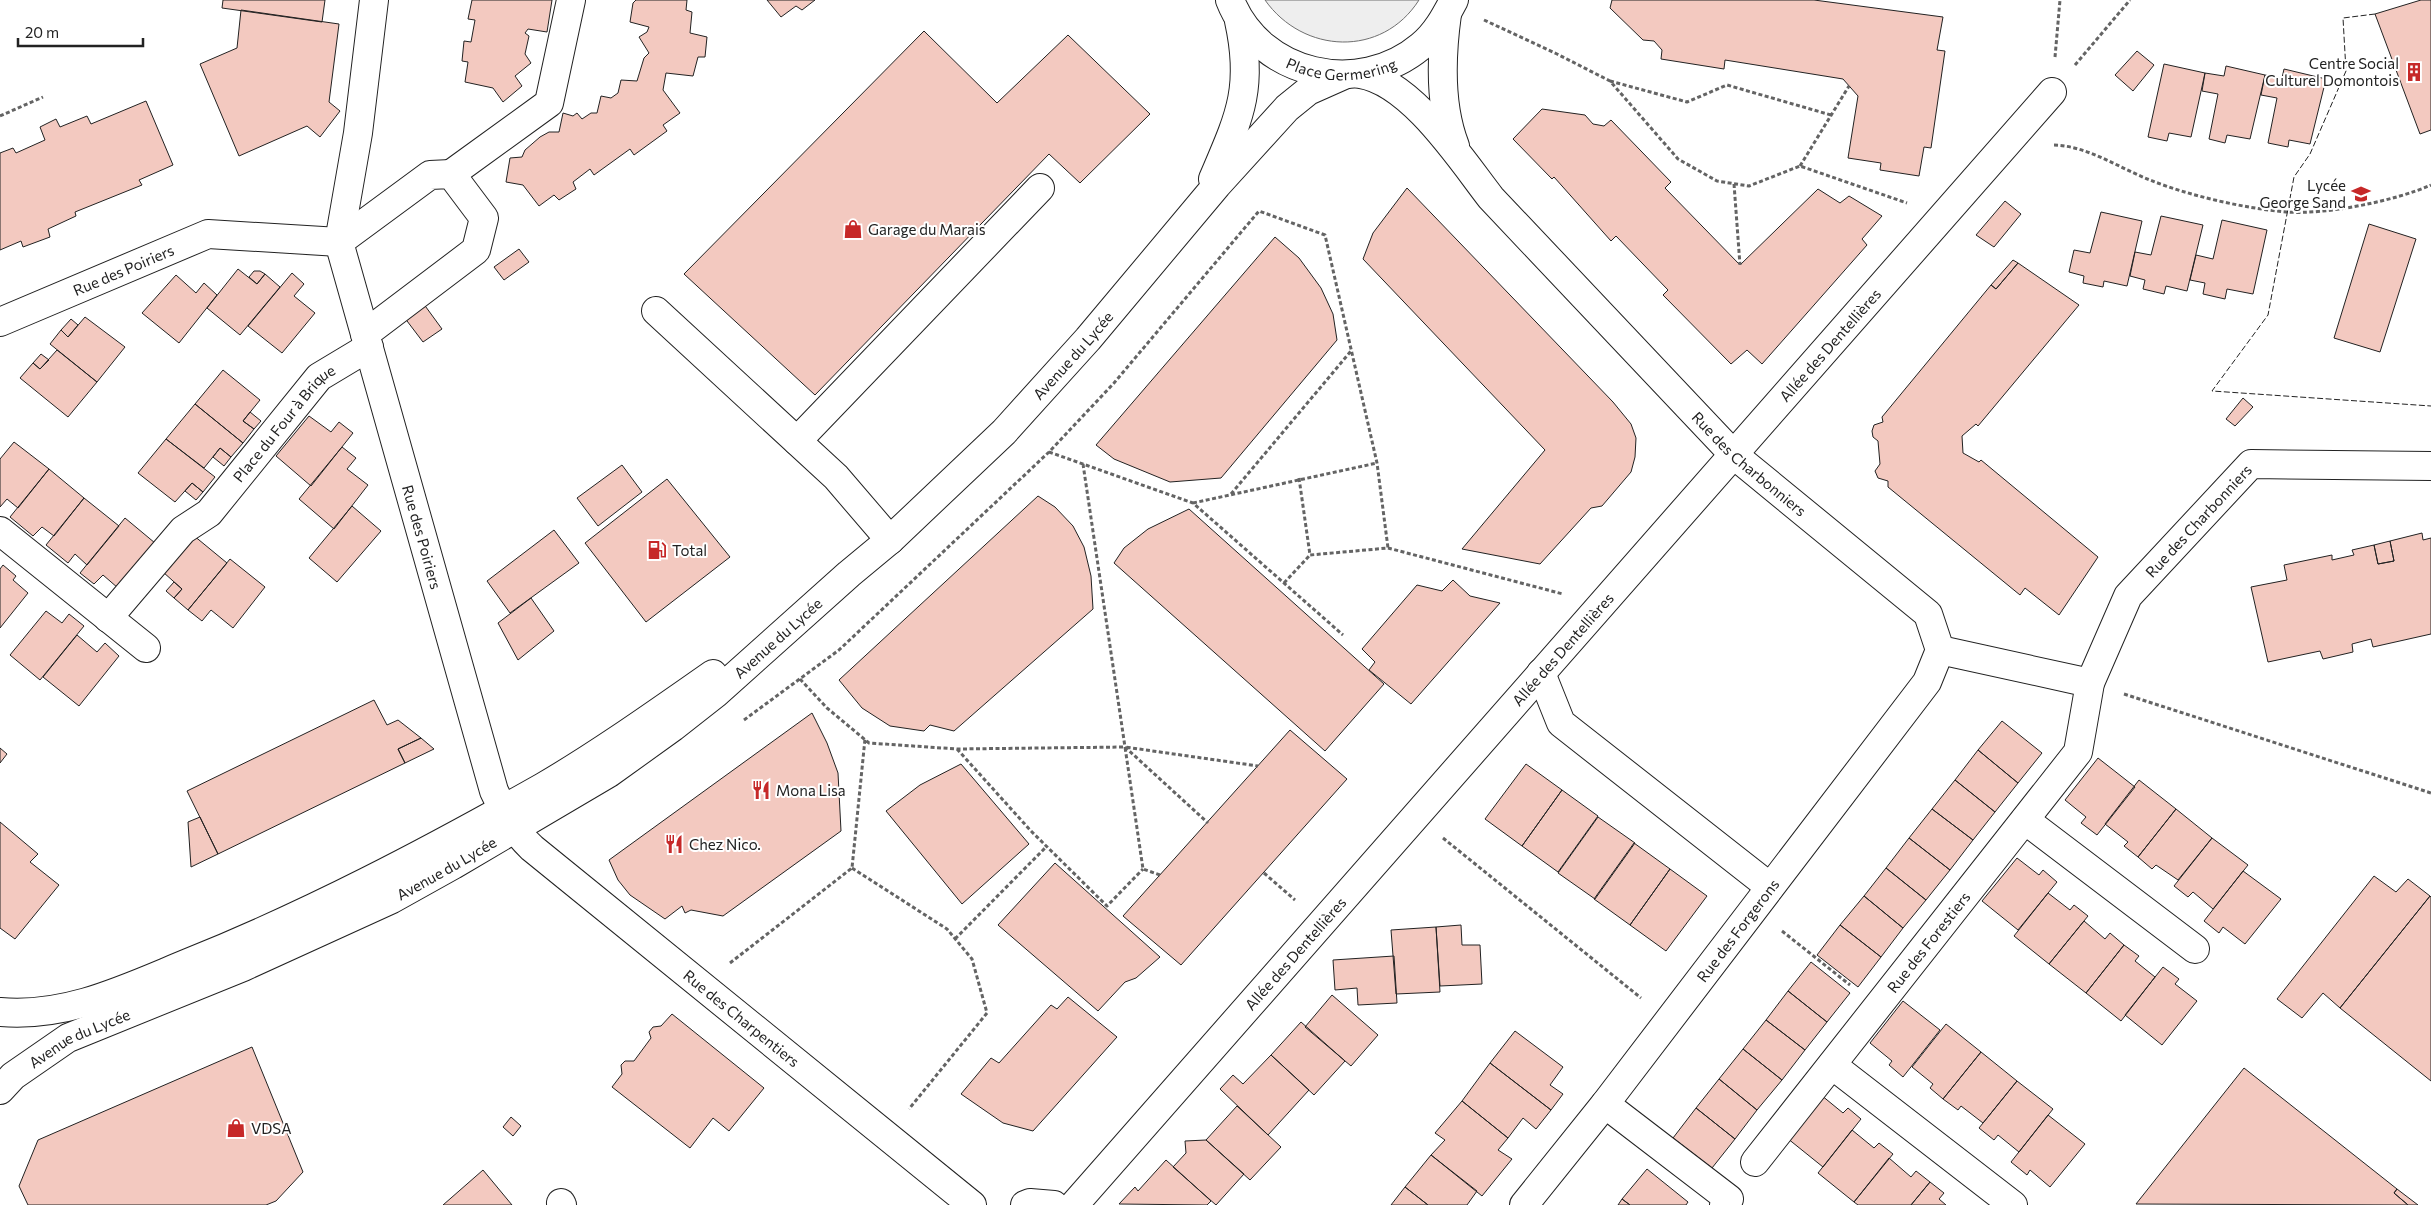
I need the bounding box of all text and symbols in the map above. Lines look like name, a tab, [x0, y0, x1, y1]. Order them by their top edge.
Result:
scale bar	[18, 15, 142, 47]
text: 20 m	[25, 23, 59, 41]
street label: Place Germering	[1284, 54, 1399, 83]
place label: Centre Social Culturel Domontois	[2265, 54, 2399, 89]
building icon: Centre Social Culturel Domontois	[2403, 61, 2425, 83]
place label: Lycée George Sand	[2259, 176, 2346, 211]
school or university icon: Lycée George Sand	[2350, 183, 2372, 205]
shop icon: Garage du Marais	[842, 218, 864, 240]
place label: Garage du Marais	[868, 220, 986, 238]
street label: Rue des Poiriers	[70, 240, 177, 299]
street label: Allée des Dentellières	[1775, 285, 1884, 405]
street label: Avenue du Lycée	[1029, 307, 1117, 403]
street label: Place du Four à Brique	[229, 361, 338, 485]
street label: Rue des Charbonniers	[1689, 408, 1810, 520]
street label: Rue des Charbonniers	[2141, 460, 2255, 581]
street label: Rue des Poiriers	[399, 483, 446, 591]
fuel station icon: Total	[646, 539, 668, 561]
place label: Total	[672, 541, 707, 559]
street label: Allée des Dentellières	[1508, 589, 1617, 709]
street label: Avenue du Lycée	[730, 594, 825, 682]
restaurant icon: Mona Lisa	[750, 779, 772, 801]
place label: Mona Lisa	[776, 781, 846, 799]
street label: Avenue du Lycée	[393, 833, 499, 904]
restaurant icon: Chez Nico.	[663, 833, 685, 855]
place label: Chez Nico.	[689, 835, 761, 853]
street label: Rue des Forgerons	[1693, 875, 1783, 985]
street label: Rue des Forestiers	[1883, 888, 1974, 996]
street label: Allée des Dentellières	[1241, 893, 1350, 1014]
street label: Rue des Charpentiers	[680, 966, 803, 1071]
street label: Avenue du Lycée	[25, 1005, 133, 1071]
shop icon: VDSA	[225, 1117, 247, 1139]
place label: VDSA	[251, 1119, 292, 1137]

